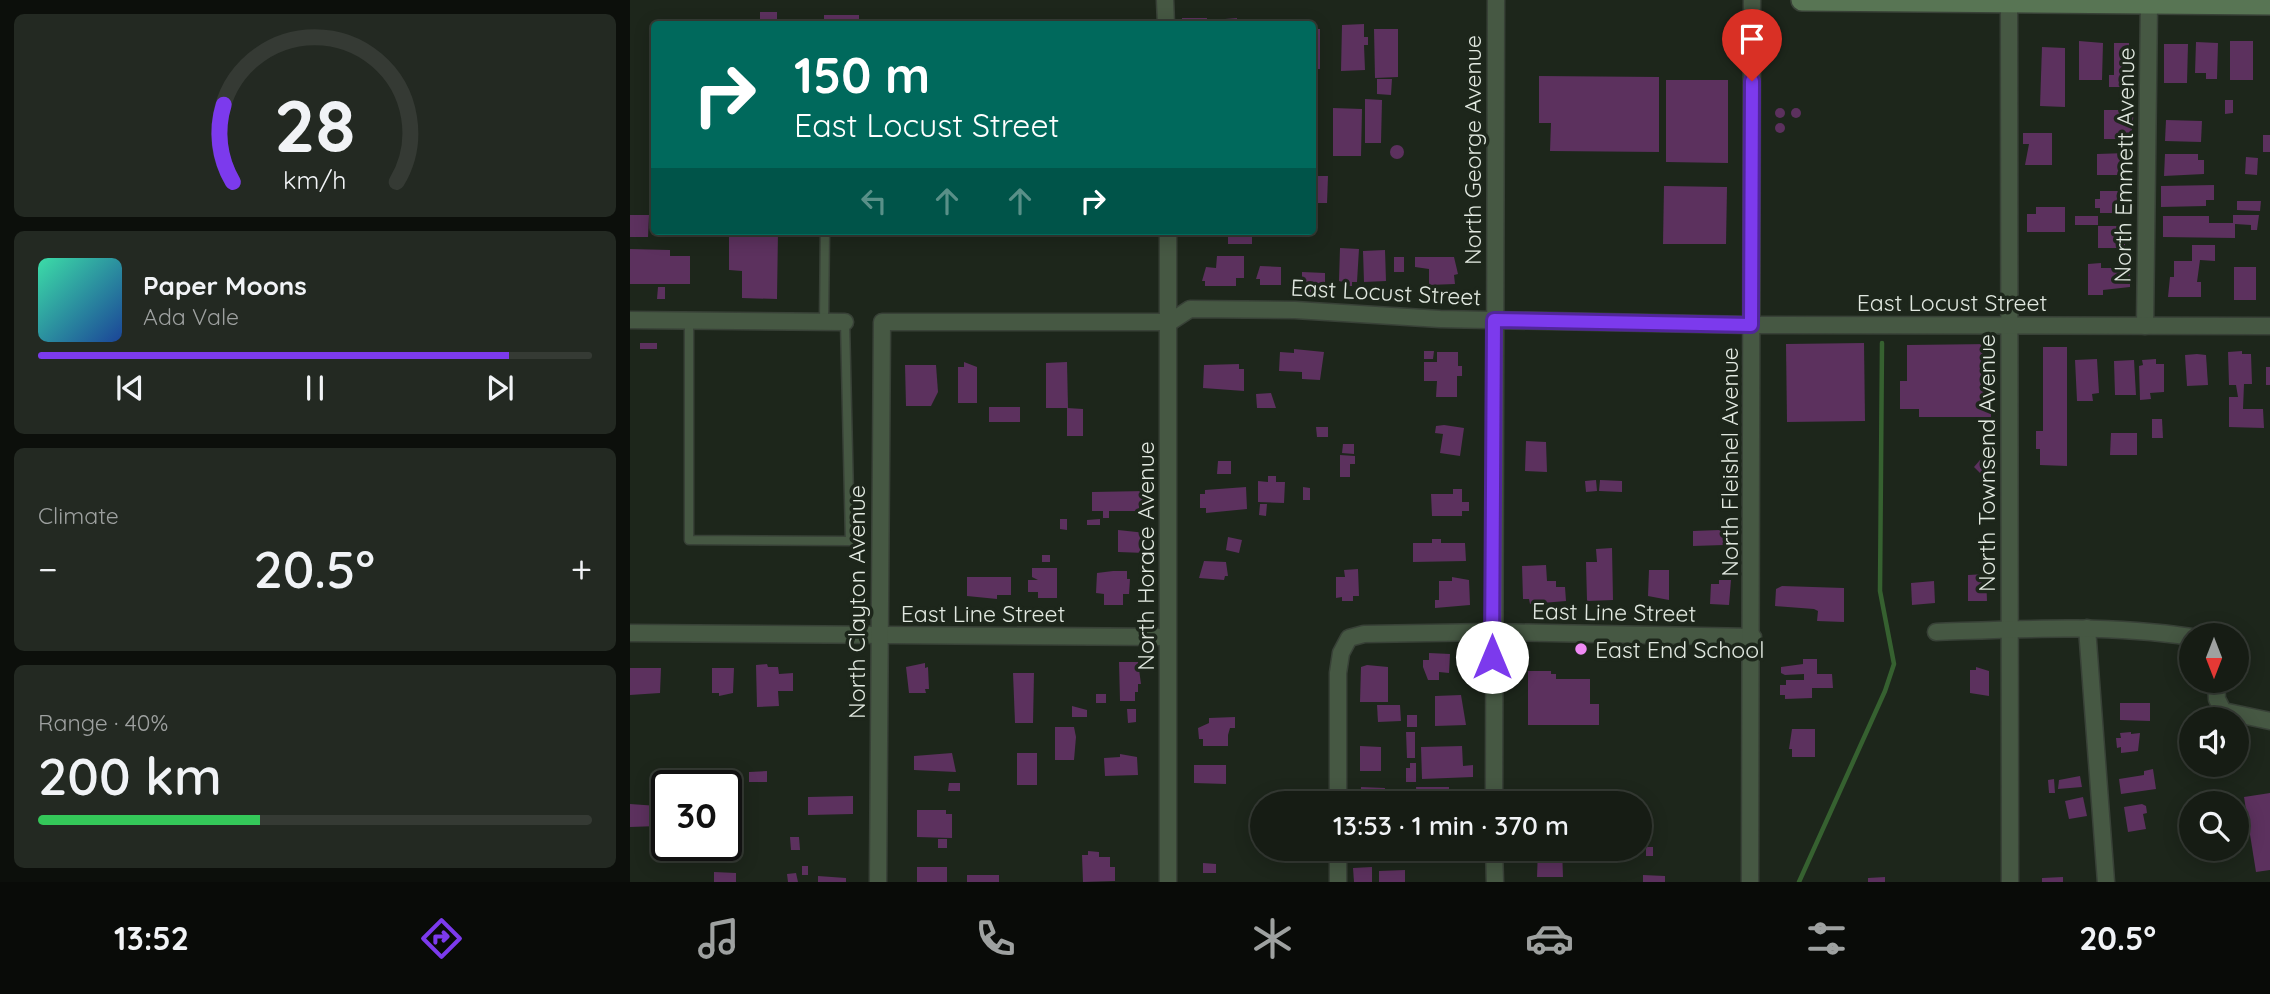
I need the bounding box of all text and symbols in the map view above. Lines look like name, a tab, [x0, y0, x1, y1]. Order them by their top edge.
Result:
pin	[1722, 9, 1782, 81]
icon: arrive	[1733, 20, 1771, 58]
street label: North George Avenue	[1458, 35, 1487, 265]
text: 150 m	[794, 44, 930, 105]
street label: North Emmett Avenue	[2107, 47, 2141, 283]
icon: right	[679, 49, 770, 140]
text: 28	[274, 79, 356, 170]
text: East Locust Street	[794, 105, 1059, 145]
text: km/h	[283, 163, 347, 194]
icon: left	[855, 182, 893, 220]
icon: ahead	[928, 182, 966, 220]
icon: ahead	[1001, 182, 1039, 220]
icon: right	[1074, 182, 1112, 220]
text: Paper Moons	[143, 269, 307, 302]
street label: East Locust Street	[1290, 273, 1482, 311]
street label: East Locust Street	[1857, 288, 2048, 317]
text: Ada Vale	[143, 302, 239, 331]
street label: North Townsend Avenue	[1972, 334, 2001, 592]
street label: North Fleishel Avenue	[1715, 347, 1744, 577]
icon: previous	[111, 369, 149, 407]
icon: pause	[296, 369, 334, 407]
icon: next	[481, 369, 519, 407]
street label: North Horace Avenue	[1131, 441, 1160, 671]
street label: North Clayton Avenue	[842, 485, 871, 719]
text: Climate	[38, 501, 119, 530]
text: 20.5°	[253, 536, 375, 601]
text: −	[38, 545, 58, 593]
text: +	[571, 545, 592, 593]
street label: East Line Street	[1532, 596, 1697, 628]
street label: East Line Street	[901, 599, 1065, 628]
position arrow	[1455, 620, 1529, 694]
north arrow	[2179, 623, 2249, 693]
map controls	[2179, 623, 2249, 861]
place label: East End School	[1595, 635, 1764, 664]
marker: East End School	[1573, 641, 1589, 657]
button: sound	[2179, 707, 2249, 777]
text: Range · 40%	[38, 708, 168, 737]
text: 200 km	[38, 743, 222, 808]
speed limit sign: 30	[651, 770, 742, 861]
button: search	[2179, 791, 2249, 861]
text: 13:53 · 1 min · 370 m	[1333, 809, 1569, 842]
icon: directions	[417, 914, 466, 963]
icon: music	[694, 914, 743, 963]
icon: phone	[971, 914, 1020, 963]
icon: climate	[1248, 914, 1297, 963]
icon: car	[1525, 914, 1574, 963]
icon: filters	[1802, 914, 1851, 963]
text: 13:52	[114, 918, 189, 958]
text: 20.5°	[2079, 918, 2156, 958]

